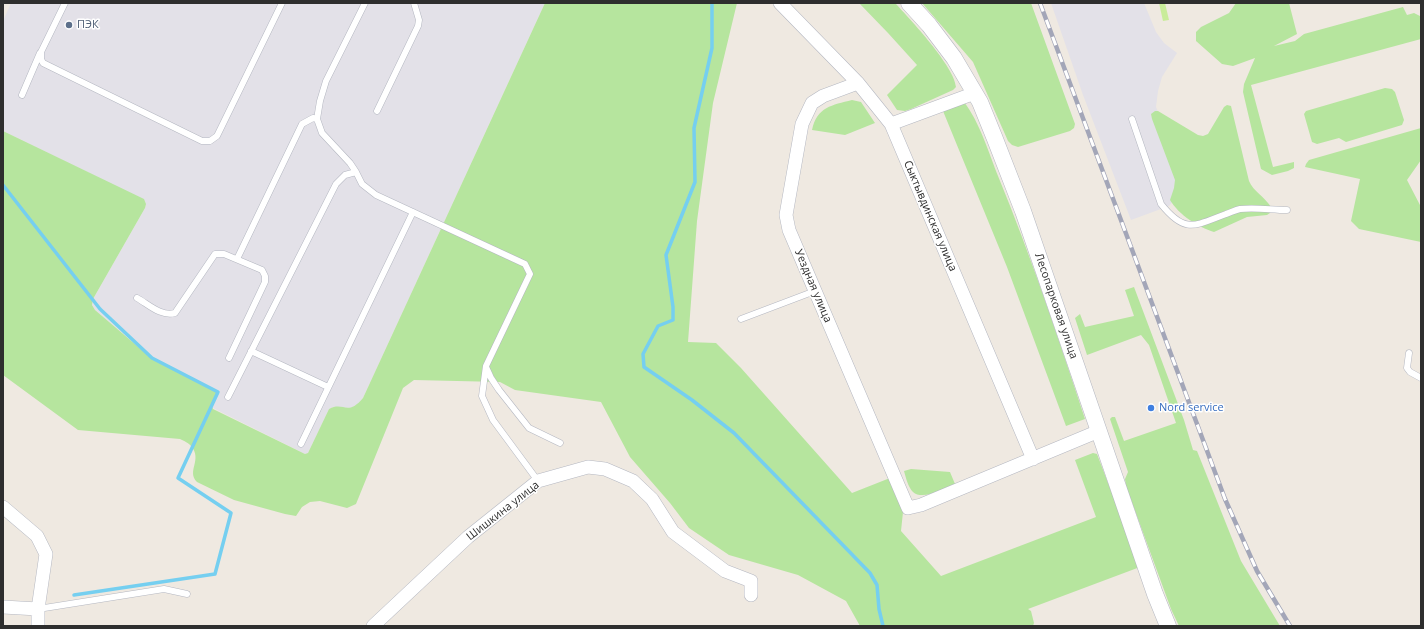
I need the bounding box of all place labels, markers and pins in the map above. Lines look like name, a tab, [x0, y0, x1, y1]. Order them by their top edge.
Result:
place label: ПЭК	[77, 18, 99, 32]
marker: ПЭК	[64, 20, 74, 30]
place label: Nord service	[1159, 401, 1224, 415]
marker: Nord service	[1146, 403, 1156, 413]

